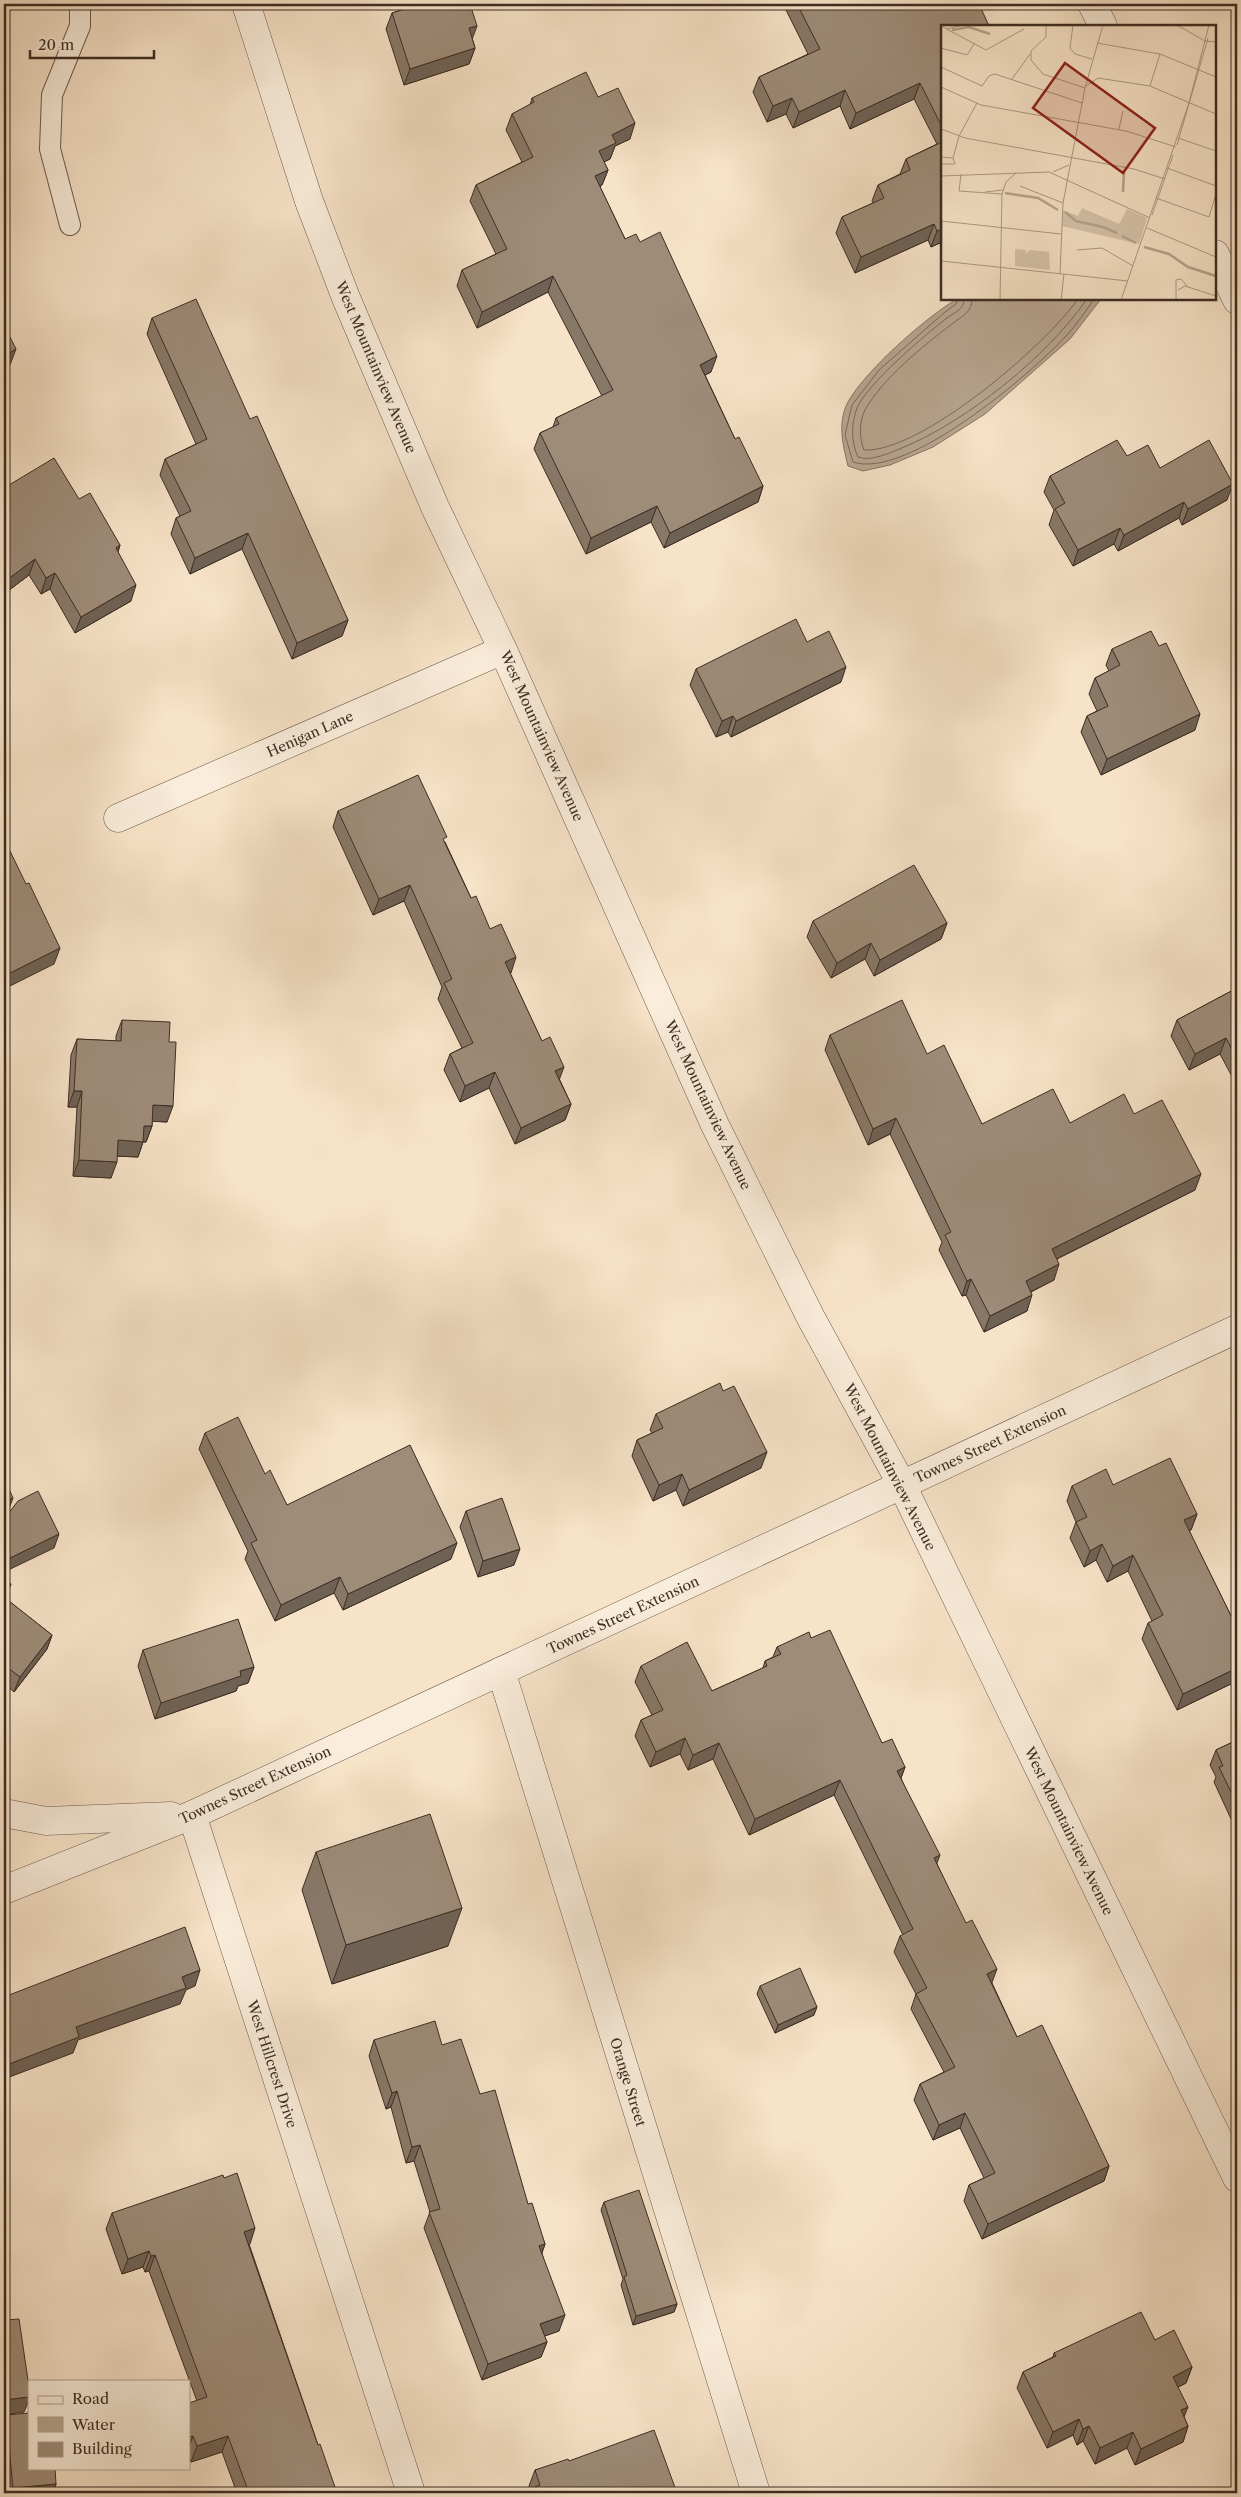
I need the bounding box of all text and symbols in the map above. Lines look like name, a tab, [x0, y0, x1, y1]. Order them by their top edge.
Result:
inset map	[941, 25, 1216, 300]
scale bar	[30, 28, 154, 60]
text: 20 m	[38, 35, 74, 54]
street label: West Mountainview Avenue	[331, 277, 420, 456]
street label: West Mountainview Avenue	[496, 647, 588, 824]
street label: Henigan Lane	[264, 707, 356, 761]
street label: West Mountainview Avenue	[660, 1016, 755, 1193]
street label: West Mountainview Avenue	[840, 1380, 940, 1554]
street label: Townes Street Extension	[911, 1401, 1069, 1487]
street label: Townes Street Extension	[544, 1572, 702, 1658]
street label: Townes Street Extension	[176, 1742, 334, 1828]
street label: West Mountainview Avenue	[1020, 1743, 1118, 1918]
street label: West Hillcrest Drive	[243, 1997, 301, 2130]
street label: Orange Street	[606, 2035, 650, 2129]
legend	[28, 2380, 190, 2470]
text: Road	[72, 2389, 109, 2408]
text: Water	[71, 2415, 116, 2434]
text: Building	[72, 2439, 132, 2458]

